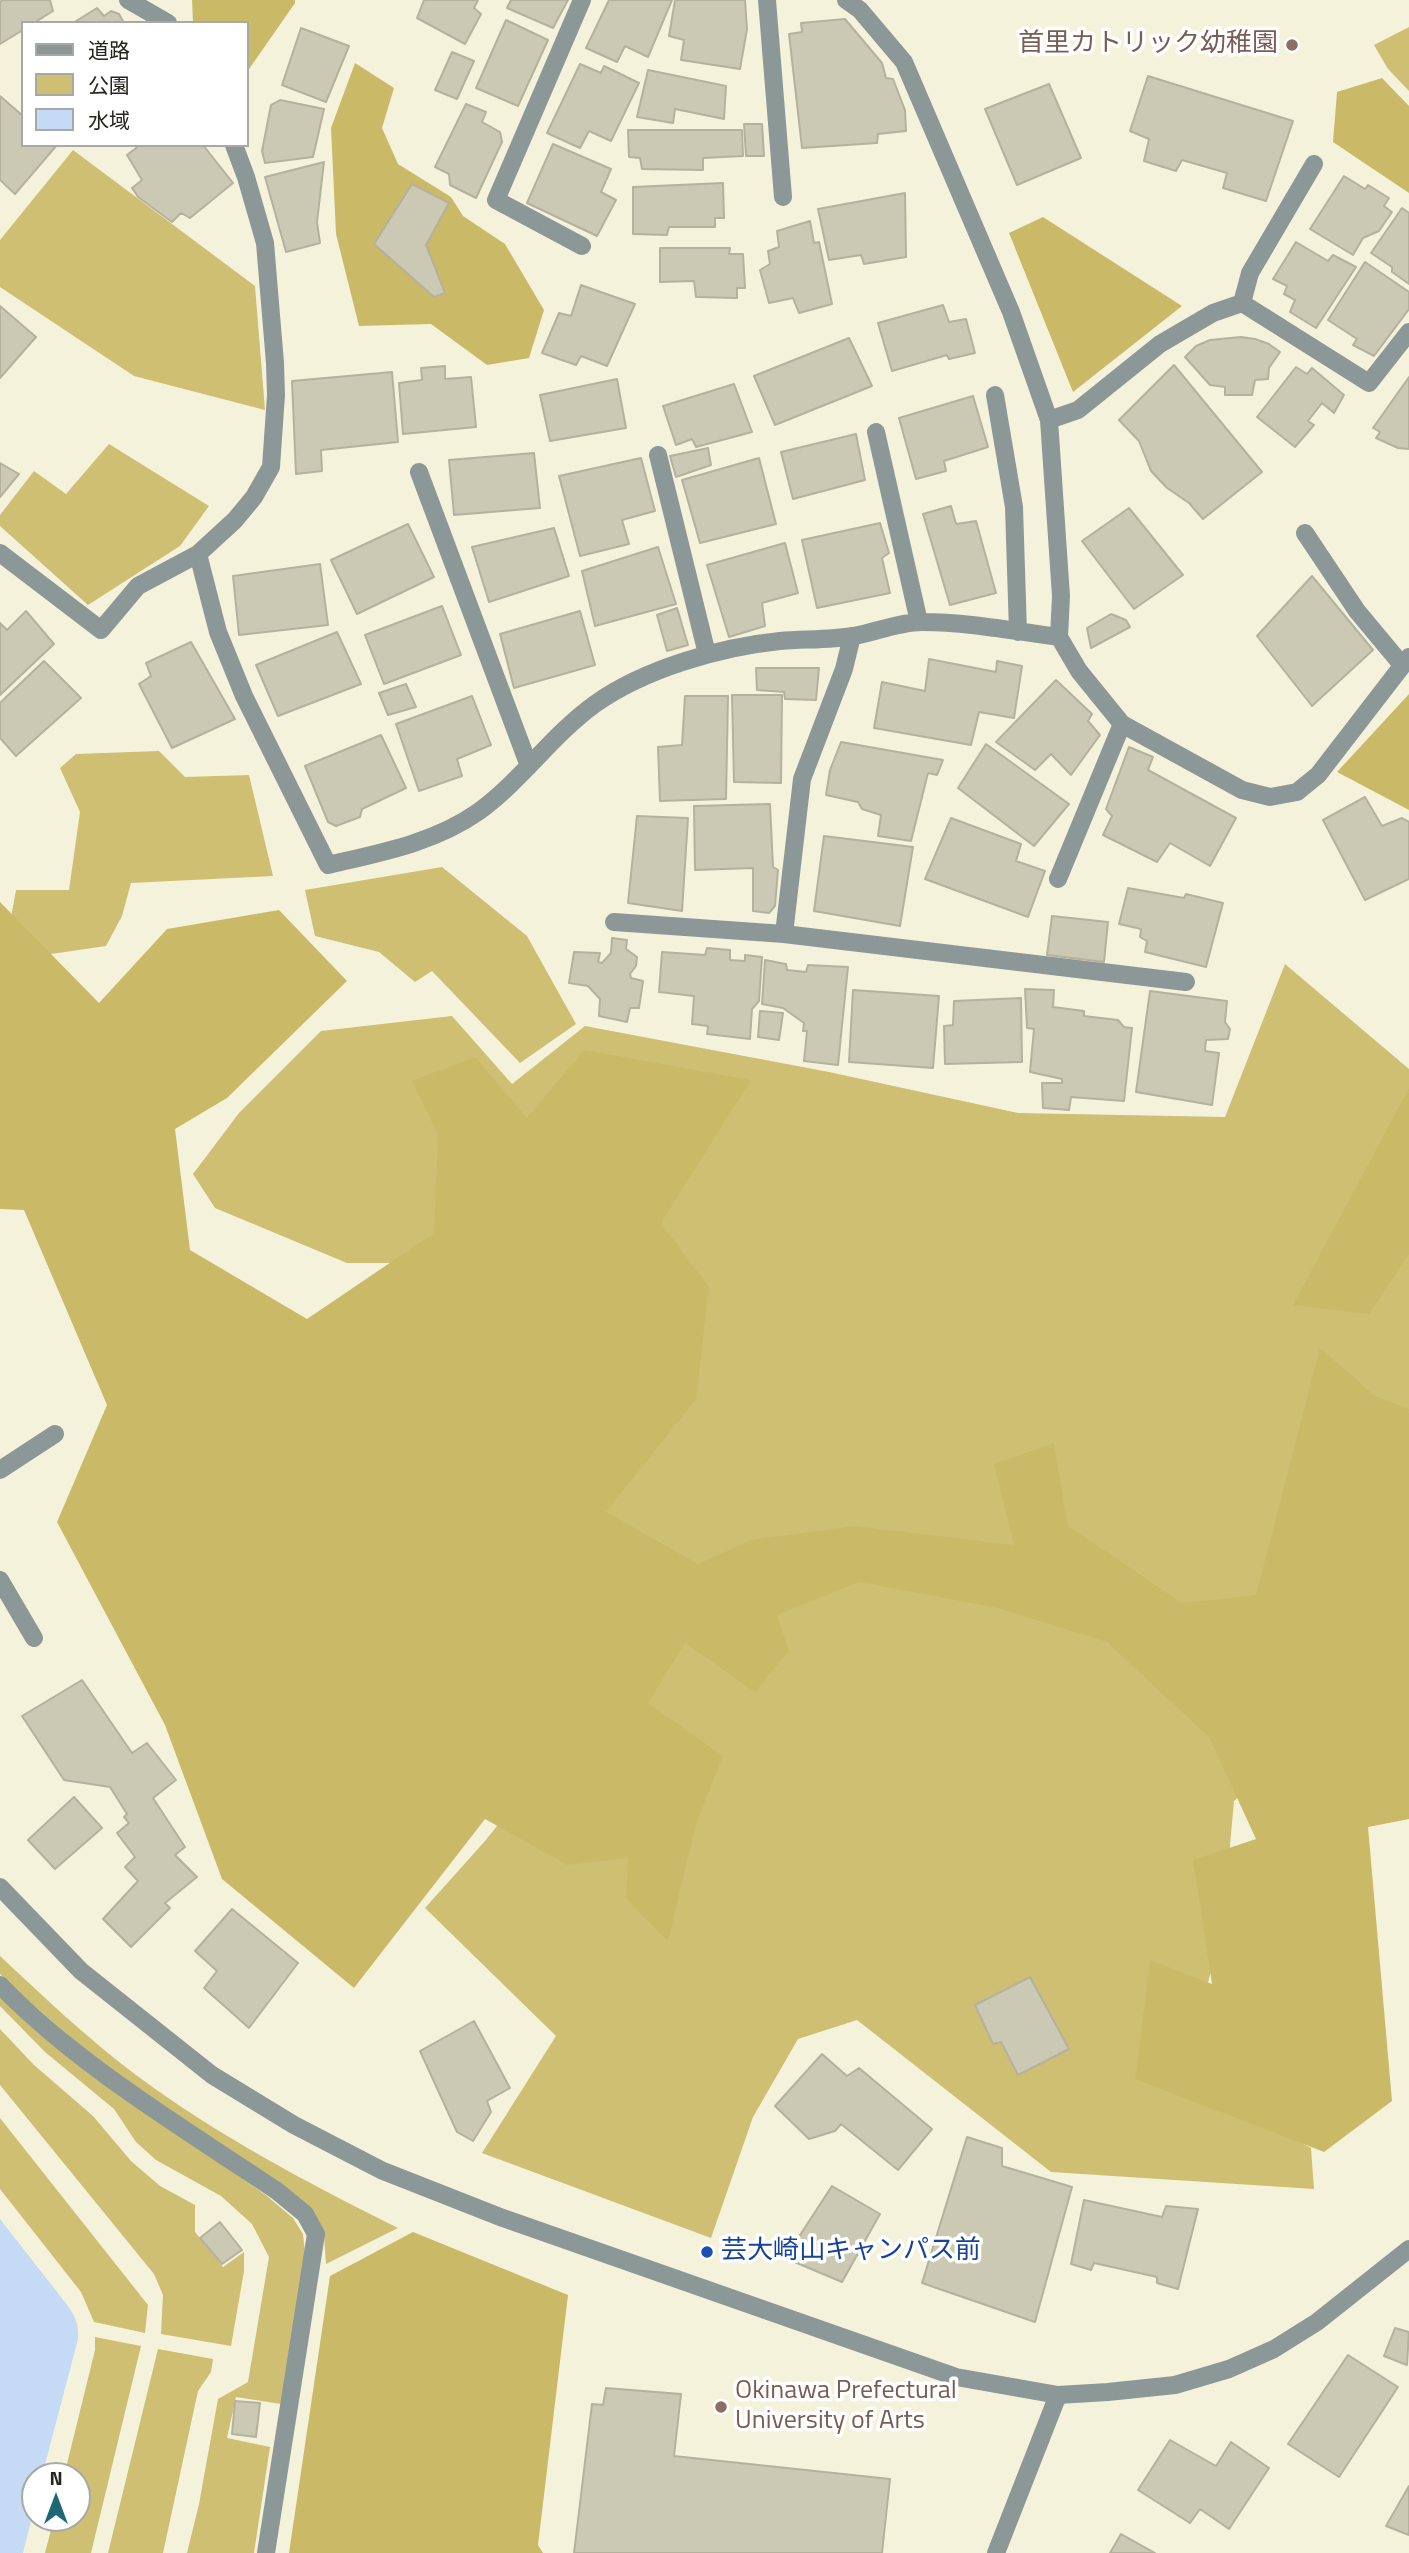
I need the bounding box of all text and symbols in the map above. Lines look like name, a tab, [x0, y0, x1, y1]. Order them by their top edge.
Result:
legend	[21, 21, 248, 147]
place label: 首里カトリック幼稚園	[1018, 29, 1278, 61]
text: 道路	[88, 34, 130, 66]
marker: 首里カトリック幼稚園	[1284, 37, 1300, 53]
text: 公園	[88, 69, 130, 101]
text: 水域	[88, 104, 130, 136]
place label: 芸大崎山キャンパス前	[721, 2236, 981, 2268]
marker: 芸大崎山キャンパス前	[699, 2244, 715, 2260]
place label: Okinawa Prefectural University of Arts	[735, 2376, 957, 2438]
marker: Okinawa Prefectural University of Arts	[713, 2399, 729, 2415]
north arrow	[21, 2462, 91, 2532]
text: N	[49, 2463, 63, 2492]

